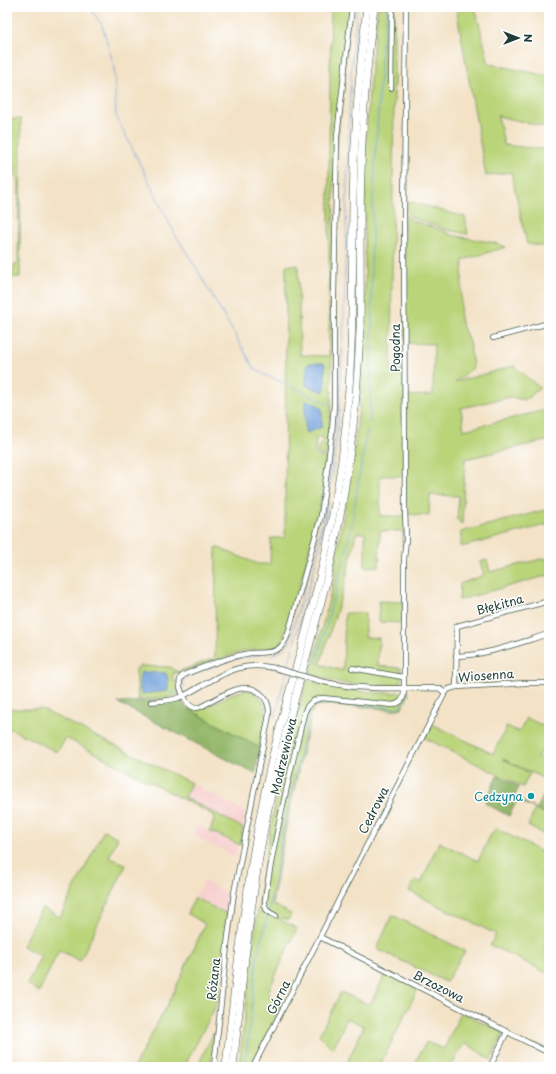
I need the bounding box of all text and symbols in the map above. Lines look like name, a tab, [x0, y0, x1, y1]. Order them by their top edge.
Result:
north arrow	[498, 18, 538, 58]
text: N	[520, 34, 537, 43]
street label: Pogodna	[386, 323, 404, 372]
street label: Błękitna	[475, 589, 526, 619]
street label: Wiosenna	[458, 664, 515, 686]
street label: Modrzewiowa	[265, 715, 301, 796]
street label: Cedrowa	[353, 783, 393, 837]
place label: Cedzyna	[474, 787, 524, 805]
marker: Cedzyna	[526, 791, 536, 801]
street label: Różana	[202, 956, 224, 1001]
street label: Brzozowa	[410, 965, 468, 1007]
street label: Górna	[262, 976, 295, 1017]

